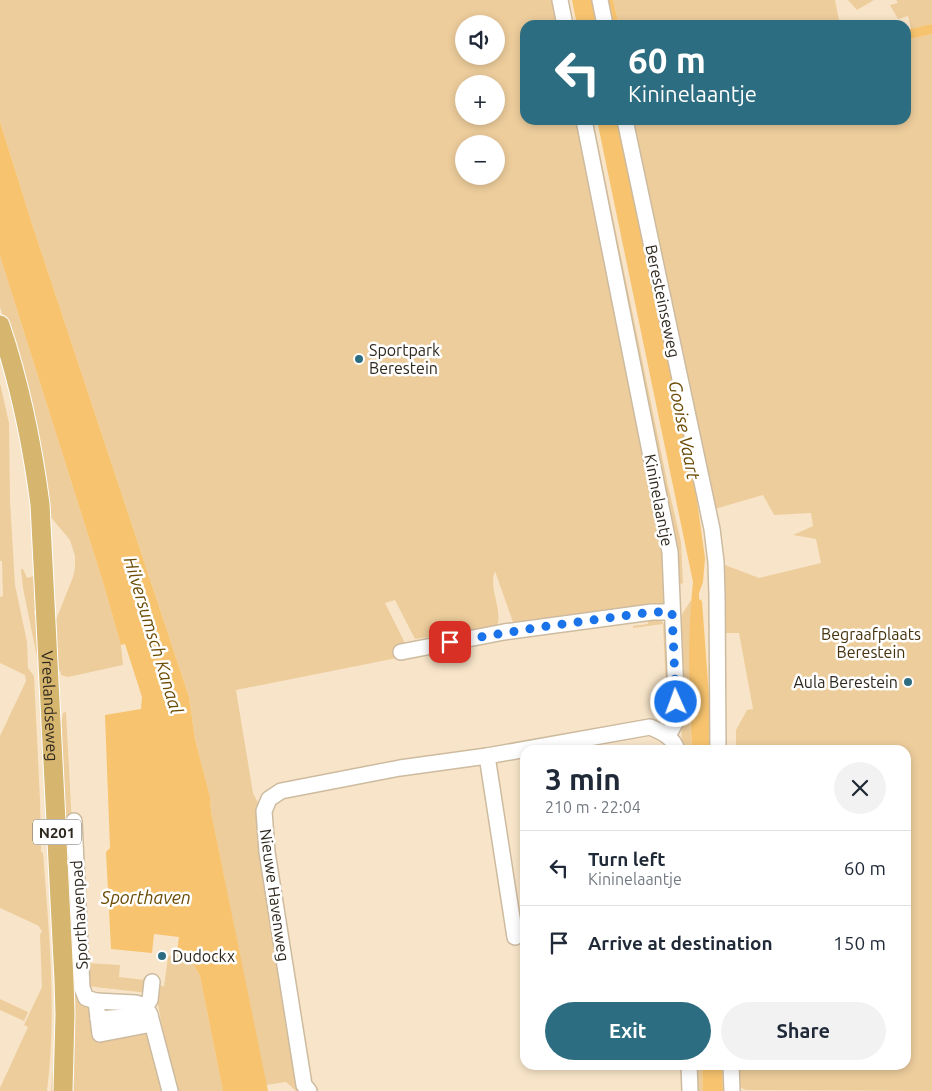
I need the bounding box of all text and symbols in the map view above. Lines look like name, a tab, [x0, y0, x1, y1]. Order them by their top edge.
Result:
map controls	[455, 15, 505, 185]
button: sound	[455, 15, 505, 65]
icon: left	[545, 40, 610, 105]
text: 60 m	[628, 40, 706, 80]
button: +	[455, 75, 505, 125]
text: Kininelaantje	[628, 81, 757, 106]
button: −	[455, 135, 505, 185]
street label: Beresteinseweg	[642, 243, 684, 359]
place label: Sportpark Berestein	[369, 341, 440, 377]
marker: Sportpark Berestein	[353, 353, 365, 365]
water label: Gooise Vaart	[666, 379, 705, 482]
street label: Kininelaantje	[641, 452, 677, 548]
water label: Hilversumsch Kanaal	[121, 554, 187, 716]
pin	[429, 621, 471, 663]
park label: Begraafplaats Berestein	[821, 625, 921, 661]
icon: arrive	[436, 628, 464, 656]
street label: Vreelandseweg	[38, 650, 62, 762]
place label: Aula Berestein	[793, 673, 898, 691]
position arrow	[649, 675, 701, 727]
marker: Aula Berestein	[902, 676, 914, 688]
text: 3 min	[545, 762, 621, 796]
button: close	[834, 762, 886, 814]
text: 210 m · 22:04	[545, 798, 641, 816]
road number: N201	[33, 820, 81, 844]
street label: Nieuwe Havenweg	[257, 828, 293, 962]
text: Turn left	[588, 848, 666, 870]
icon: left	[545, 854, 573, 882]
text: 60 m	[844, 857, 886, 879]
street label: Sporthavenpad	[67, 860, 91, 970]
text: Kininelaantje	[588, 870, 682, 888]
water label: Sporthaven	[100, 887, 191, 907]
icon: arrive	[545, 929, 573, 957]
text: Arrive at destination	[588, 932, 773, 954]
text: 150 m	[833, 932, 886, 954]
place label: Dudockx	[172, 947, 235, 965]
marker: Dudockx	[156, 950, 168, 962]
button: Exit	[545, 1002, 711, 1060]
button: Share	[721, 1002, 886, 1060]

